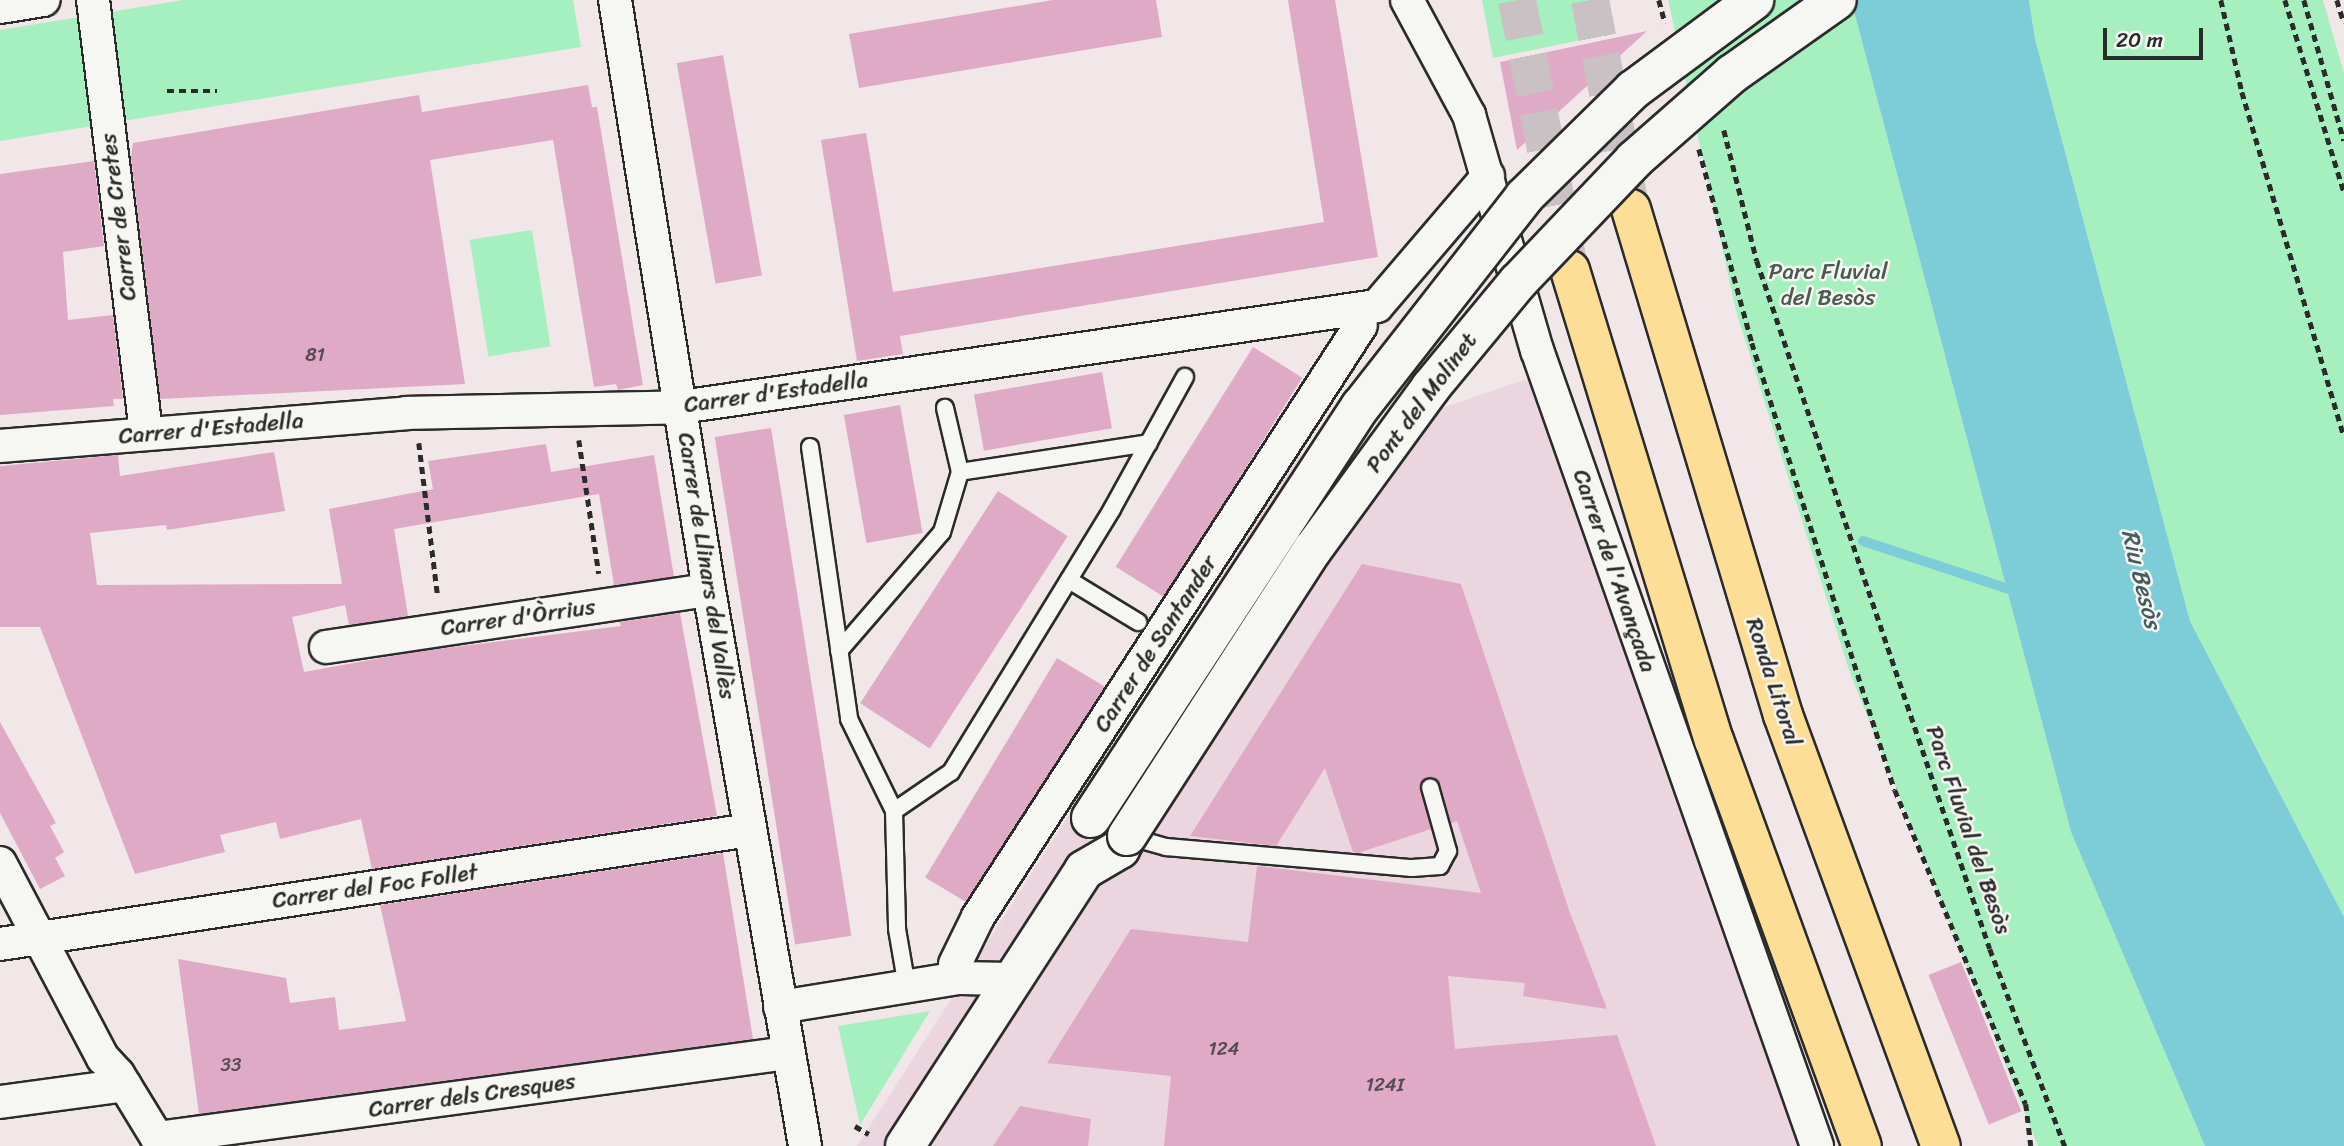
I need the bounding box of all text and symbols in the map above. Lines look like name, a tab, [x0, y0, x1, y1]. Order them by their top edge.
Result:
scale bar	[2106, 14, 2206, 58]
text: 20 m	[2116, 21, 2163, 59]
street label: Carrer de Cretes	[95, 132, 143, 302]
park label: Parc Fluvial del Besòs	[1769, 258, 1887, 312]
street label: Pont del Molinet	[1361, 328, 1483, 478]
house number: 81	[305, 344, 325, 366]
street label: Carrer d'Estadella	[682, 366, 870, 420]
street label: Carrer d'Estadella	[117, 407, 305, 451]
street label: Carrer de Llinars del Vallès	[671, 431, 741, 701]
street label: Carrer de l'Avançada	[1566, 466, 1662, 676]
water label: Riu Besòs	[2115, 526, 2167, 632]
street label: Carrer de Santander	[1088, 550, 1224, 738]
street label: Carrer d'Òrrius	[439, 593, 597, 643]
street label: Ronda Litoral	[1739, 614, 1807, 750]
street label: Parc Fluvial del Besòs	[1919, 721, 2017, 939]
street label: Carrer del Foc Follet	[270, 859, 480, 915]
house number: 124	[1209, 1038, 1239, 1060]
house number: 33	[221, 1054, 241, 1076]
street label: Carrer dels Cresques	[366, 1068, 578, 1124]
house number: 124I	[1366, 1074, 1404, 1096]

